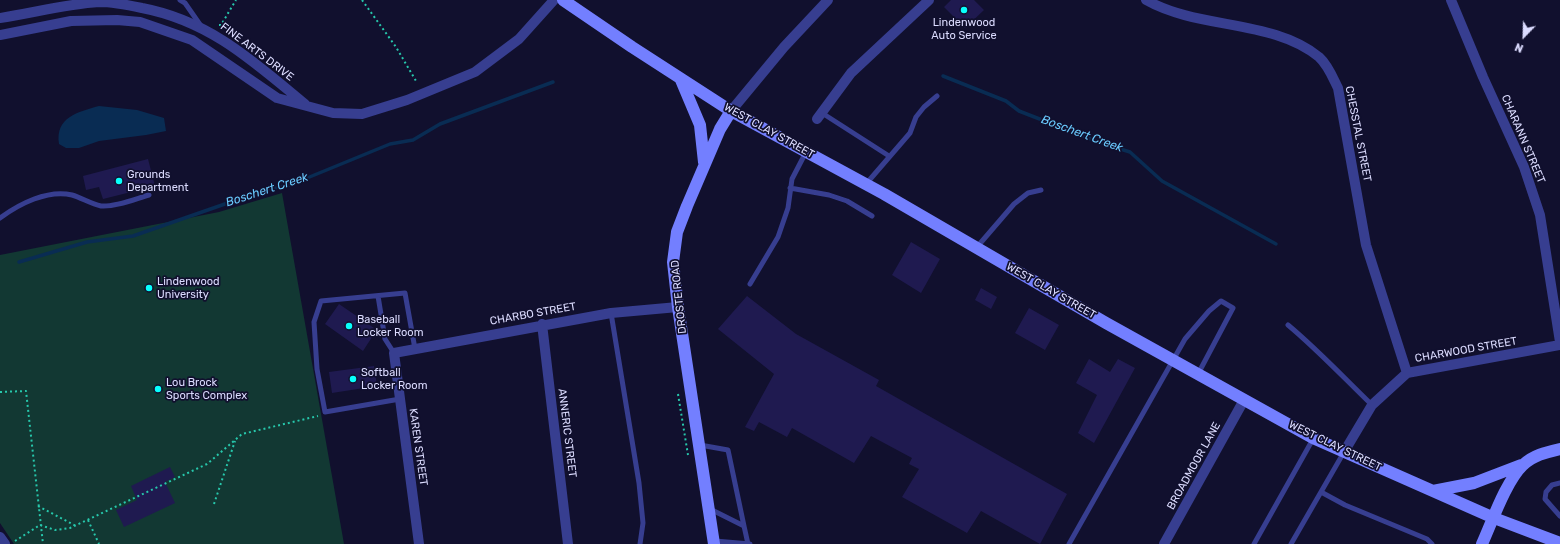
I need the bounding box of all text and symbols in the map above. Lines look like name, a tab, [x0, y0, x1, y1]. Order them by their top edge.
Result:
marker: Lindenwood Auto Service	[959, 5, 969, 15]
place label: Lindenwood Auto Service	[931, 16, 997, 42]
north arrow	[1504, 16, 1544, 56]
street label: FINE ARTS DRIVE	[218, 20, 296, 84]
text: N	[1513, 40, 1525, 55]
street label: CHESSTAL STREET	[1342, 85, 1374, 183]
street label: CHARANN STREET	[1498, 93, 1548, 185]
street label: WEST CLAY STREET	[722, 101, 816, 161]
water label: Boschert Creek	[1039, 113, 1125, 155]
place label: Grounds Department	[127, 168, 189, 194]
water label: Boschert Creek	[224, 170, 310, 210]
marker: Grounds Department	[114, 176, 124, 186]
street label: DROSTE ROAD	[669, 259, 689, 335]
street label: WEST CLAY STREET	[1004, 260, 1098, 322]
place label: Lindenwood University	[157, 275, 220, 301]
marker: Lindenwood University	[144, 283, 154, 293]
street label: CHARBO STREET	[489, 300, 577, 328]
place label: Baseball Locker Room	[357, 313, 423, 339]
marker: Baseball Locker Room	[344, 321, 354, 331]
street label: CHARWOOD STREET	[1414, 335, 1518, 365]
place label: Softball Locker Room	[361, 366, 427, 392]
marker: Softball Locker Room	[348, 374, 358, 384]
place label: Lou Brock Sports Complex	[166, 376, 247, 402]
marker: Lou Brock Sports Complex	[153, 384, 163, 394]
street label: ANNERIC STREET	[555, 388, 579, 478]
street label: KAREN STREET	[406, 407, 430, 487]
street label: WEST CLAY STREET	[1287, 418, 1383, 474]
street label: BROADMOOR LANE	[1164, 420, 1224, 512]

